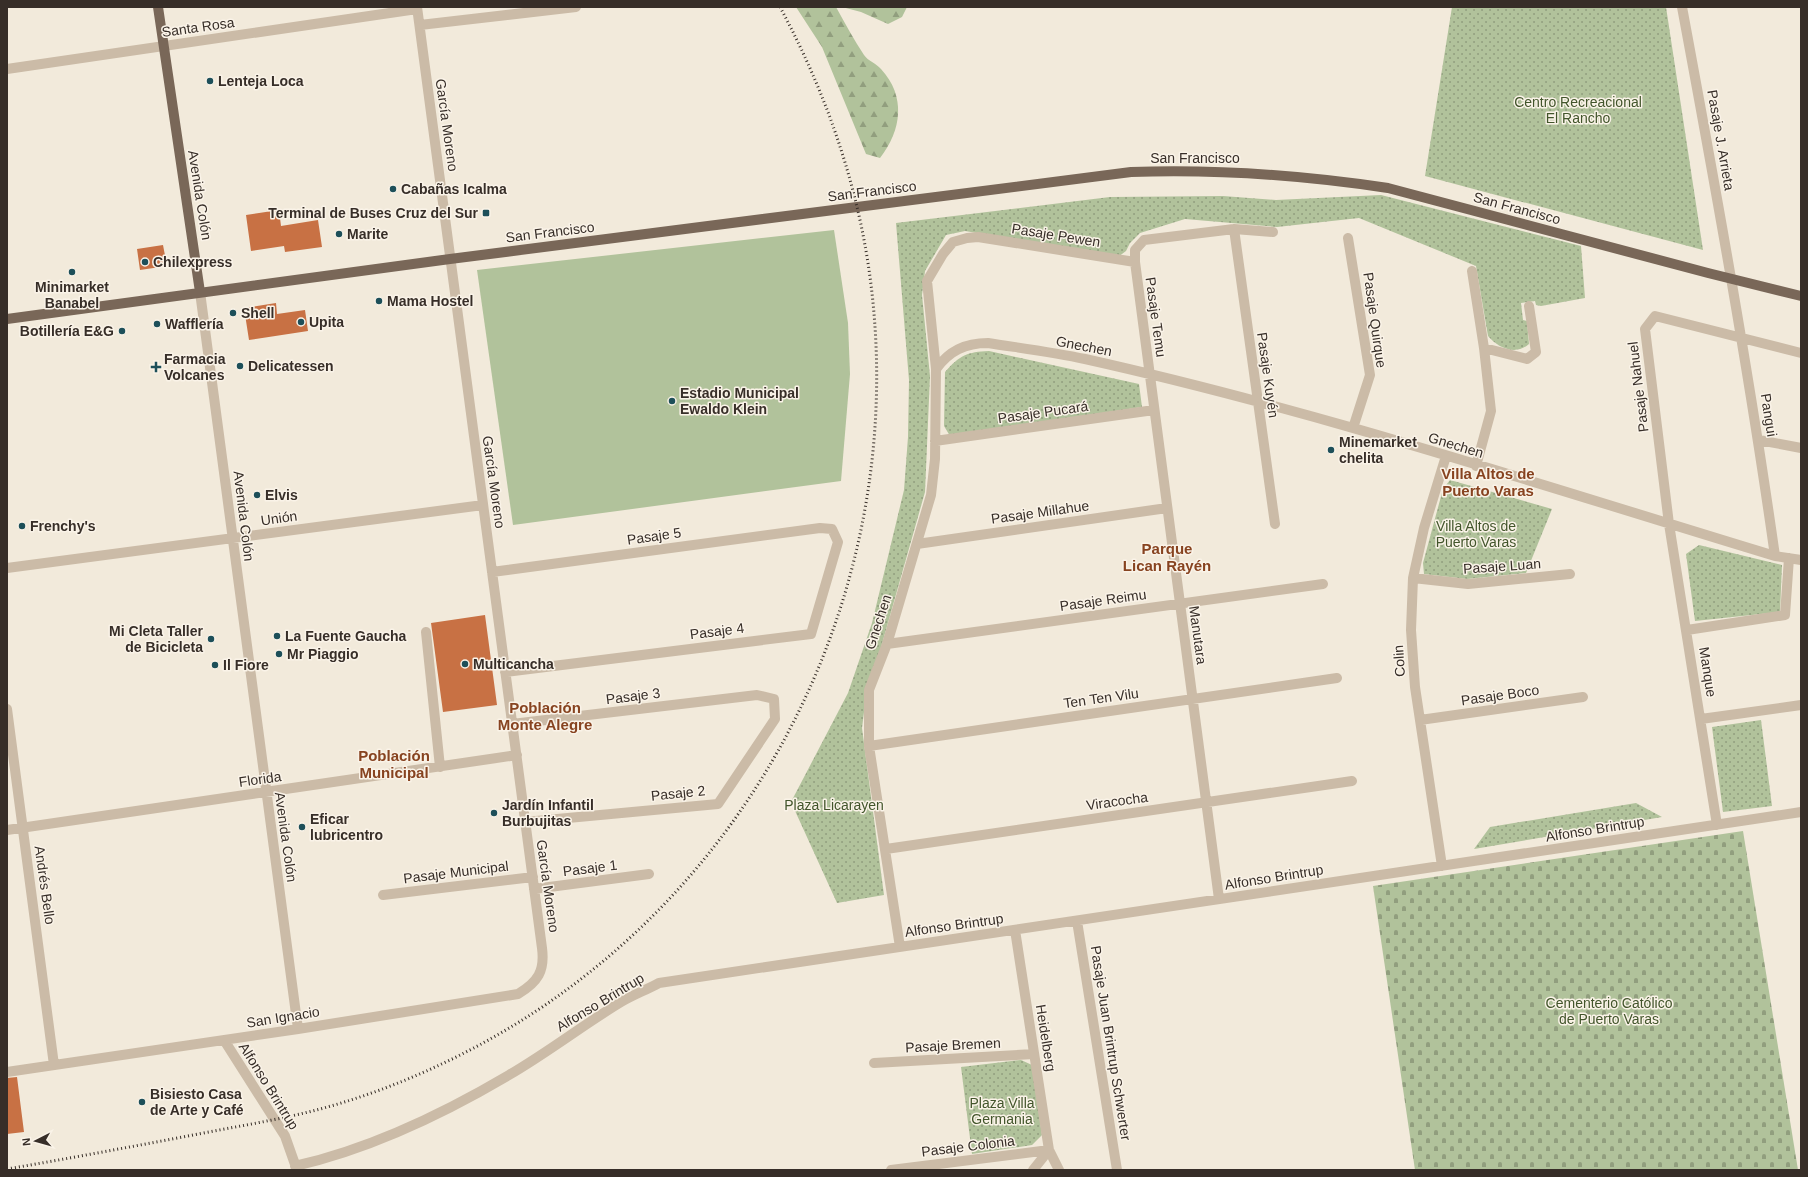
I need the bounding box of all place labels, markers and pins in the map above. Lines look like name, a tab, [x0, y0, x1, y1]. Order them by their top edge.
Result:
place label: Lenteja Loca	[218, 73, 304, 89]
marker: Lenteja Loca	[205, 76, 215, 86]
place label: Cabañas Icalma	[401, 181, 507, 197]
marker: Cabañas Icalma	[388, 184, 398, 194]
place label: Terminal de Buses Cruz del Sur	[268, 205, 479, 221]
marker: Terminal de Buses Cruz del Sur	[481, 208, 491, 218]
place label: Marite	[347, 226, 388, 242]
marker: Marite	[334, 229, 344, 239]
place label: Chilexpress	[153, 254, 233, 270]
marker: Chilexpress	[140, 257, 150, 267]
marker: Minimarket Banabel	[67, 267, 77, 277]
place label: Minimarket Banabel	[35, 279, 109, 311]
place label: Mama Hostel	[387, 293, 473, 309]
marker: Mama Hostel	[374, 296, 384, 306]
place label: Shell	[241, 305, 274, 321]
marker: Shell	[228, 308, 238, 318]
place label: Upita	[309, 314, 344, 330]
place label: Wafflería	[165, 316, 224, 332]
marker: Upita	[296, 317, 306, 327]
marker: Wafflería	[152, 319, 162, 329]
place label: Botillería E&G	[20, 323, 114, 339]
marker: Botillería E&G	[117, 326, 127, 336]
place label: Farmacia Volcanes	[164, 351, 226, 383]
place label: Delicatessen	[248, 358, 334, 374]
marker: Delicatessen	[235, 361, 245, 371]
marker: Farmacia Volcanes	[151, 362, 161, 372]
place label: Estadio Municipal Ewaldo Klein	[680, 385, 799, 417]
marker: Estadio Municipal Ewaldo Klein	[667, 396, 677, 406]
place label: Minemarket chelita	[1339, 434, 1417, 466]
marker: Minemarket chelita	[1326, 445, 1336, 455]
place label: Elvis	[265, 487, 298, 503]
marker: Elvis	[252, 490, 262, 500]
place label: Frenchy's	[30, 518, 96, 534]
marker: Frenchy's	[17, 521, 27, 531]
place label: Mi Cleta Taller de Bicicleta	[109, 623, 204, 655]
place label: La Fuente Gaucha	[285, 628, 407, 644]
marker: La Fuente Gaucha	[272, 631, 282, 641]
marker: Mi Cleta Taller de Bicicleta	[206, 634, 216, 644]
place label: Mr Piaggio	[287, 646, 359, 662]
marker: Mr Piaggio	[274, 649, 284, 659]
place label: Multicancha	[473, 656, 554, 672]
place label: Il Fiore	[223, 657, 269, 673]
marker: Multicancha	[460, 659, 470, 669]
marker: Il Fiore	[210, 660, 220, 670]
place label: Jardín Infantil Burbujitas	[502, 797, 594, 829]
marker: Jardín Infantil Burbujitas	[489, 808, 499, 818]
place label: Eficar lubricentro	[310, 811, 383, 843]
marker: Eficar lubricentro	[297, 822, 307, 832]
place label: Bisiesto Casa de Arte y Café	[150, 1086, 244, 1118]
marker: Bisiesto Casa de Arte y Café	[137, 1097, 147, 1107]

